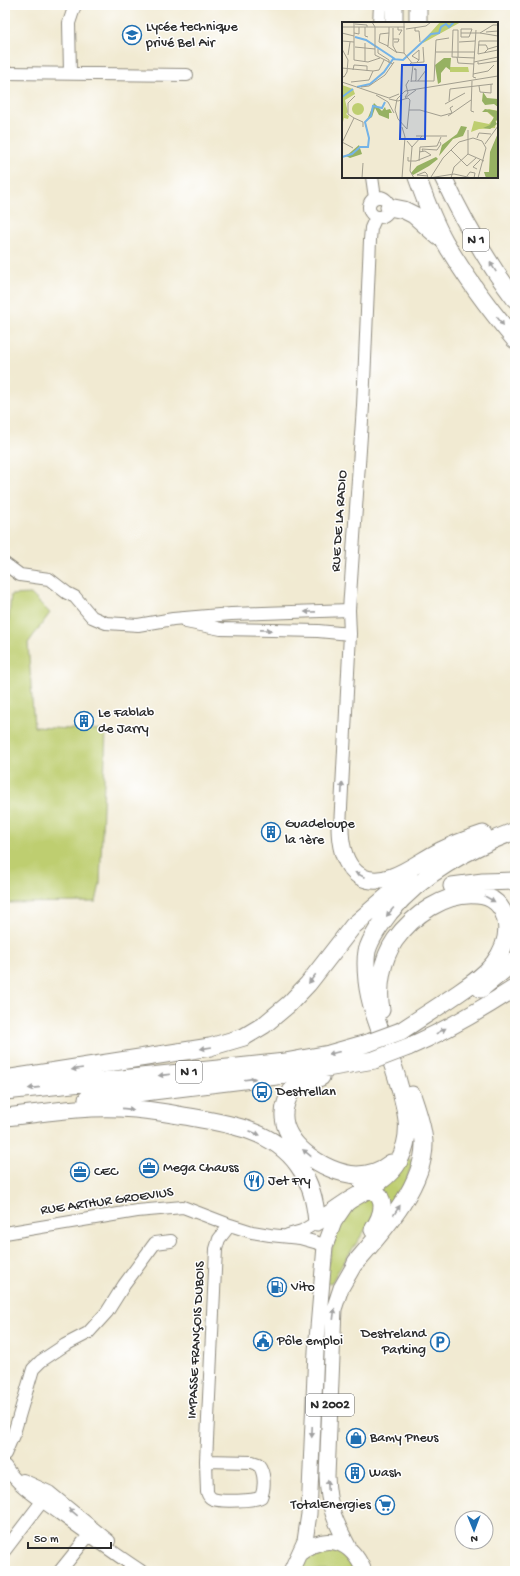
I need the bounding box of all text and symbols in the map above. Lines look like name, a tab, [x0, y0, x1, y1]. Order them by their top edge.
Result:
place label: Lycée technique privé Bel Air	[145, 19, 238, 52]
inset map	[342, 22, 498, 178]
school or university icon: Lycée technique privé Bel Air	[121, 24, 143, 46]
road number: N 1	[463, 229, 489, 251]
one-way arrow	[489, 261, 496, 273]
one-way arrow	[495, 316, 504, 327]
street label: RUE DE LA RADIO	[328, 469, 352, 572]
one-way arrow	[303, 609, 316, 615]
one-way arrow	[260, 627, 273, 633]
place label: Le Fablab de Jarry	[98, 705, 155, 738]
building icon: Le Fablab de Jarry	[73, 710, 95, 732]
one-way arrow	[338, 782, 345, 794]
place label: Guadeloupe la 1ère	[285, 816, 355, 849]
building icon: Guadeloupe la 1ère	[260, 821, 282, 843]
one-way arrow	[354, 872, 366, 878]
one-way arrow	[484, 895, 496, 902]
one-way arrow	[386, 907, 395, 918]
one-way arrow	[308, 973, 316, 984]
one-way arrow	[435, 1028, 447, 1034]
one-way arrow	[200, 1045, 212, 1051]
one-way arrow	[328, 1050, 340, 1056]
road number: N 1	[176, 1061, 202, 1083]
one-way arrow	[71, 1066, 83, 1072]
one-way arrow	[158, 1071, 170, 1078]
one-way arrow	[244, 1076, 256, 1082]
bus stop icon: Destrellan	[251, 1081, 273, 1103]
place label: Destrellan	[275, 1084, 336, 1101]
one-way arrow	[28, 1085, 40, 1091]
one-way arrow	[121, 1106, 134, 1112]
one-way arrow	[249, 1130, 260, 1136]
one-way arrow	[301, 1149, 312, 1157]
office icon: Mega Chauss	[138, 1157, 160, 1179]
place label: Mega Chauss	[163, 1160, 240, 1177]
office icon: CEC	[69, 1161, 91, 1183]
place label: CEC	[94, 1164, 119, 1181]
restaurant icon: Jet Fry	[243, 1170, 265, 1192]
place label: Jet Fry	[268, 1173, 311, 1190]
street label: RUE ARTHUR GROEVIUS	[39, 1184, 175, 1220]
one-way arrow	[393, 1205, 401, 1215]
street label: IMPASSE FRANÇOIS DUBOIS	[184, 1260, 210, 1419]
fuel station icon: Vito	[266, 1276, 288, 1298]
place label: Vito	[290, 1279, 315, 1296]
one-way arrow	[330, 1308, 337, 1320]
place label: Destreland Parking	[360, 1326, 428, 1359]
public building icon: Pôle emploi	[252, 1330, 274, 1352]
parking icon: Destreland Parking	[429, 1331, 451, 1353]
place label: Pôle emploi	[276, 1333, 343, 1350]
road number: N 2002	[306, 1394, 354, 1416]
one-way arrow	[308, 1426, 315, 1438]
shop icon: Bamy Pneus	[345, 1427, 367, 1449]
place label: Bamy Pneus	[369, 1430, 439, 1447]
building icon: Wash	[344, 1462, 366, 1484]
place label: Wash	[369, 1465, 402, 1482]
one-way arrow	[324, 1479, 331, 1491]
supermarket icon: TotalEnergies	[374, 1494, 396, 1516]
place label: TotalEnergies	[290, 1497, 372, 1514]
one-way arrow	[68, 1508, 79, 1517]
north arrow	[454, 1510, 494, 1550]
scale bar	[28, 1524, 111, 1550]
text: N	[470, 1532, 478, 1544]
text: 50 m	[34, 1533, 59, 1547]

